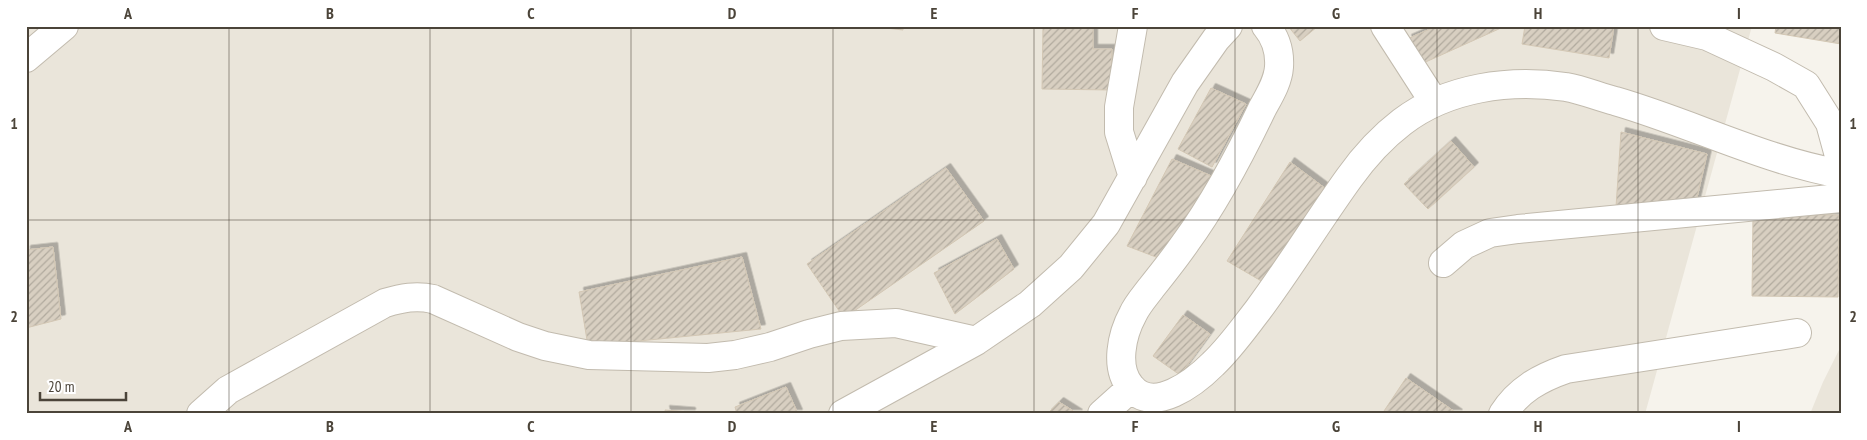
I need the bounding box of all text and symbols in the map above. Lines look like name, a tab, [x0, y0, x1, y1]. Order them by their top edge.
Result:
text: A	[123, 3, 133, 23]
text: B	[326, 3, 334, 23]
text: C	[527, 3, 535, 23]
text: D	[728, 3, 737, 23]
text: E	[931, 3, 938, 23]
text: F	[1132, 3, 1139, 23]
text: G	[1332, 3, 1340, 23]
text: H	[1534, 3, 1542, 23]
text: I	[1737, 3, 1741, 23]
text: 1	[10, 113, 18, 133]
text: 1	[1849, 113, 1857, 133]
text: 2	[10, 306, 18, 326]
text: 2	[1849, 306, 1857, 326]
scale bar	[40, 370, 126, 402]
text: 20 m	[48, 377, 74, 396]
text: A	[123, 416, 133, 436]
text: B	[326, 416, 334, 436]
text: C	[527, 416, 535, 436]
text: D	[728, 416, 737, 436]
text: E	[931, 416, 938, 436]
text: F	[1132, 416, 1139, 436]
text: G	[1332, 416, 1340, 436]
text: H	[1534, 416, 1542, 436]
text: I	[1737, 416, 1741, 436]

